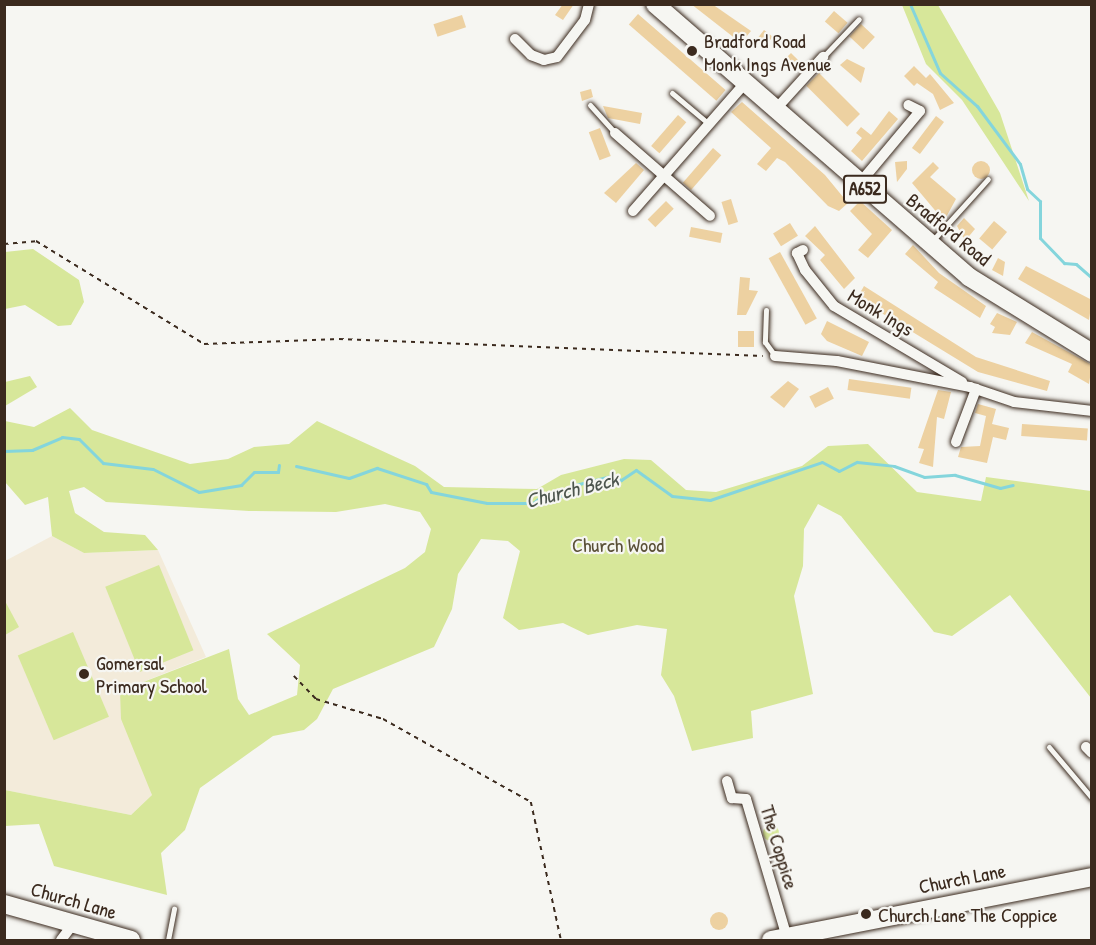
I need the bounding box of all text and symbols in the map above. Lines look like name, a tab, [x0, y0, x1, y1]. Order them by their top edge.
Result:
place label: Bradford Road Monk Ings Avenue	[704, 28, 832, 75]
marker: Bradford Road Monk Ings Avenue	[685, 44, 699, 58]
road number: A652	[842, 174, 888, 204]
street label: Bradford Road	[902, 188, 996, 270]
street label: Monk Ings	[844, 283, 918, 341]
water label: Church Beck	[523, 466, 621, 514]
park label: Church Wood	[572, 532, 664, 556]
place label: Gomersal Primary School	[96, 650, 207, 697]
marker: Gomersal Primary School	[77, 667, 91, 681]
street label: The Coppice	[756, 802, 804, 892]
street label: Church Lane	[916, 858, 1008, 898]
street label: Church Lane	[28, 876, 120, 924]
place label: Church Lane The Coppice	[878, 902, 1057, 926]
marker: Church Lane The Coppice	[859, 907, 873, 921]

